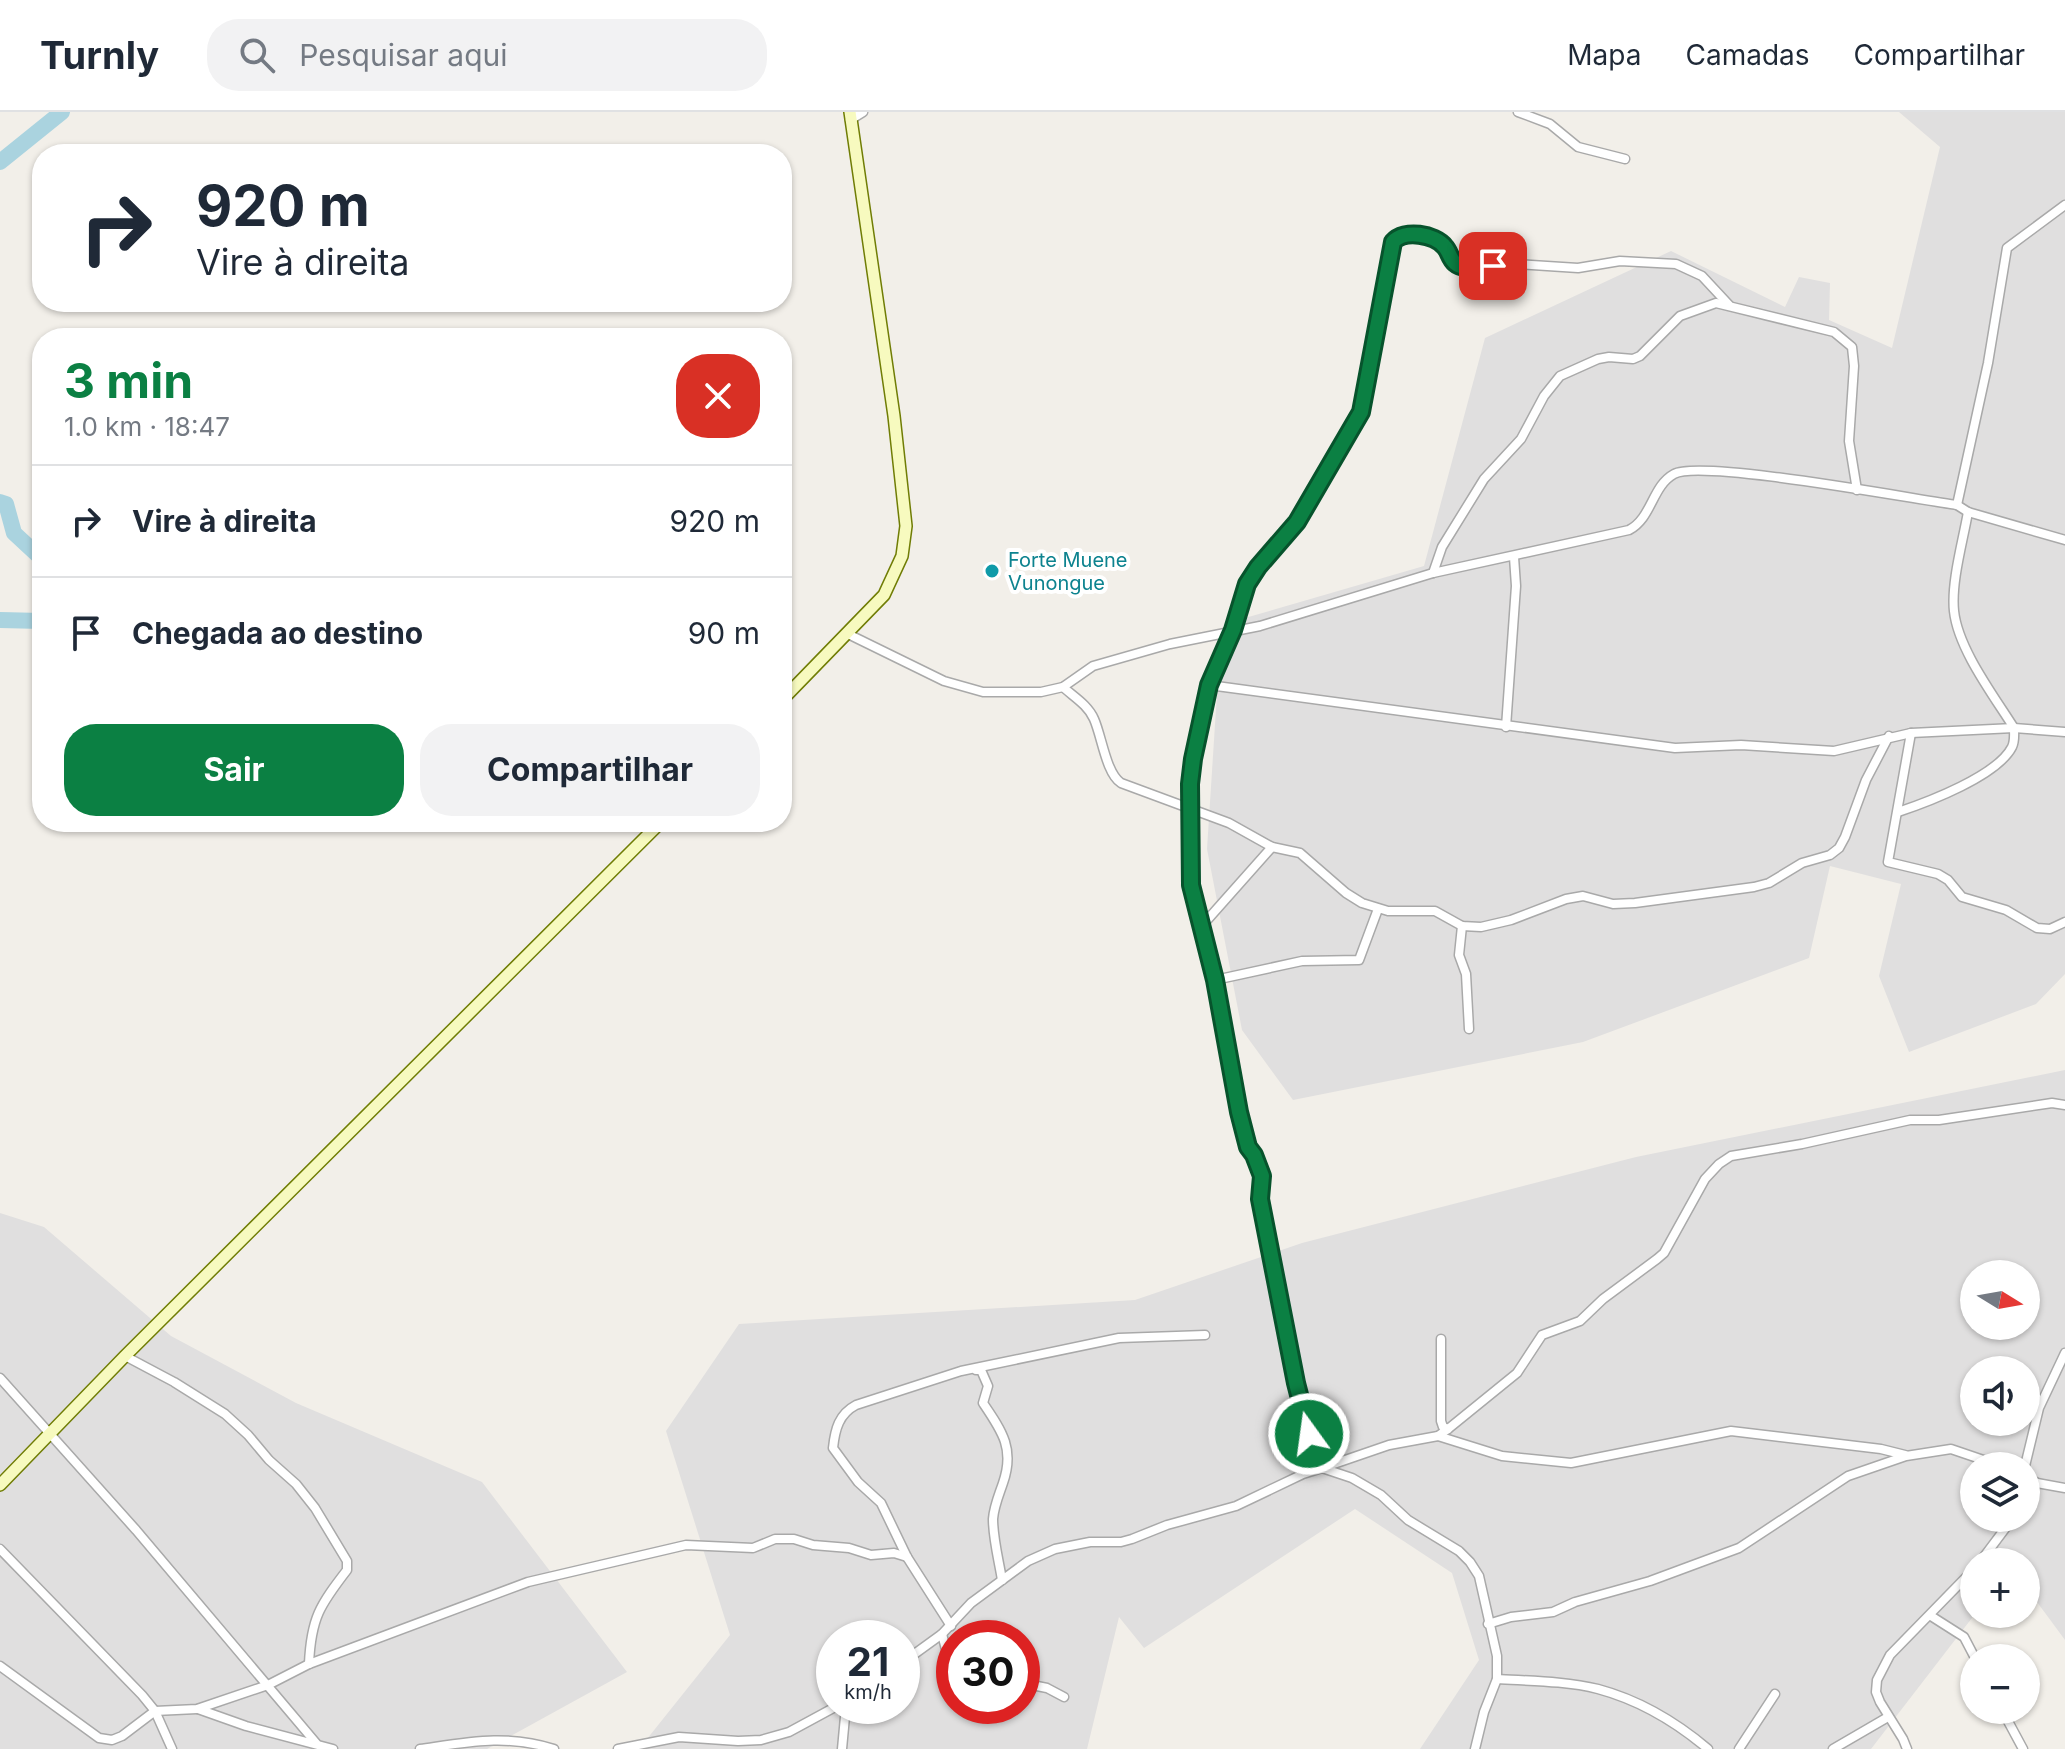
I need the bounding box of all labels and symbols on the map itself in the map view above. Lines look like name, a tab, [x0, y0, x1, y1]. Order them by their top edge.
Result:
pin	[1459, 232, 1527, 300]
place label: Forte Muene Vunongue	[1008, 548, 1128, 595]
marker: Forte Muene Vunongue	[983, 562, 1001, 580]
north arrow	[1960, 1260, 2040, 1340]
position arrow	[1267, 1392, 1351, 1476]
speed limit sign: 30	[936, 1620, 1040, 1724]

